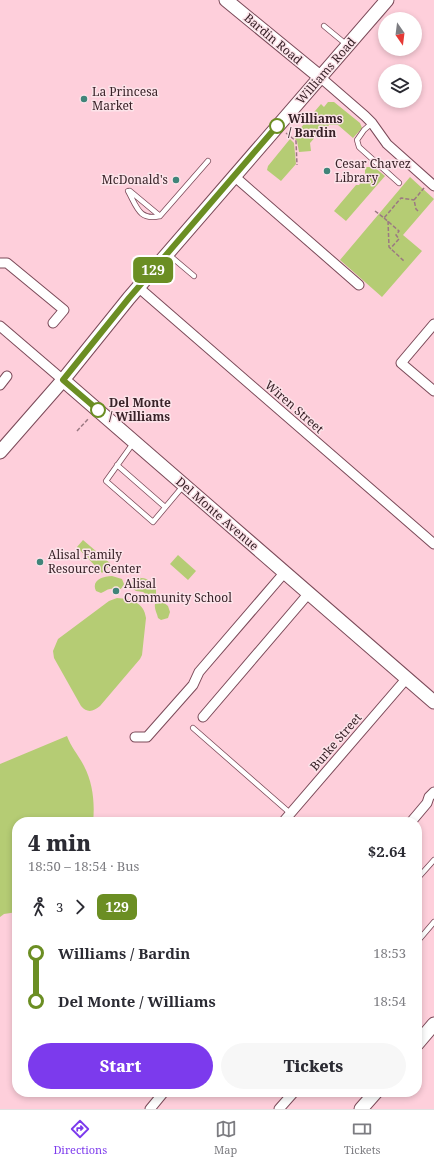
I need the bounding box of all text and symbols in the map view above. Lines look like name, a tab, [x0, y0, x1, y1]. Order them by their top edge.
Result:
street label: Bardin Road	[241, 9, 307, 68]
north arrow	[378, 12, 422, 56]
map controls	[378, 12, 422, 108]
street label: Williams Road	[292, 33, 360, 108]
button: layers	[378, 64, 422, 108]
place label: La Princesa Market	[92, 83, 159, 114]
marker: La Princesa Market	[79, 94, 89, 104]
place label: Williams / Bardin	[288, 110, 343, 141]
marker: Williams / Bardin	[269, 118, 285, 134]
place label: Cesar Chavez Library	[335, 155, 411, 186]
marker: Cesar Chavez Library	[322, 166, 332, 176]
place label: McDonald's	[102, 171, 168, 188]
marker: McDonald's	[171, 175, 181, 185]
line badge: 129	[130, 257, 176, 283]
text: 129	[141, 260, 165, 279]
street label: Wiren Street	[261, 376, 327, 437]
place label: Del Monte / Williams	[109, 394, 171, 425]
marker: Del Monte / Williams	[90, 402, 106, 418]
street label: Del Monte Avenue	[172, 473, 262, 554]
place label: Alisal Family Resource Center	[48, 546, 142, 577]
marker: Alisal Family Resource Center	[35, 557, 45, 567]
place label: Alisal Community School	[124, 575, 232, 606]
marker: Alisal Community School	[111, 586, 121, 596]
street label: Burke Street	[306, 709, 365, 774]
text: 4 min	[28, 827, 91, 857]
text: $2.64	[368, 841, 406, 861]
text: 18:50 – 18:54 · Bus	[28, 857, 139, 875]
icon: walk	[28, 896, 50, 918]
icon: forward	[69, 896, 91, 918]
text: 129	[105, 897, 129, 916]
text: 3	[56, 898, 63, 916]
text: Williams / Bardin	[58, 943, 190, 963]
text: 18:53	[373, 944, 406, 962]
text: Del Monte / Williams	[58, 991, 216, 1011]
text: 18:54	[373, 992, 406, 1010]
button: Start	[28, 1043, 213, 1089]
button: Tickets	[221, 1043, 406, 1089]
tab: Directions	[53, 1118, 107, 1157]
tab: Map	[214, 1118, 237, 1157]
tab: Tickets	[344, 1118, 381, 1157]

